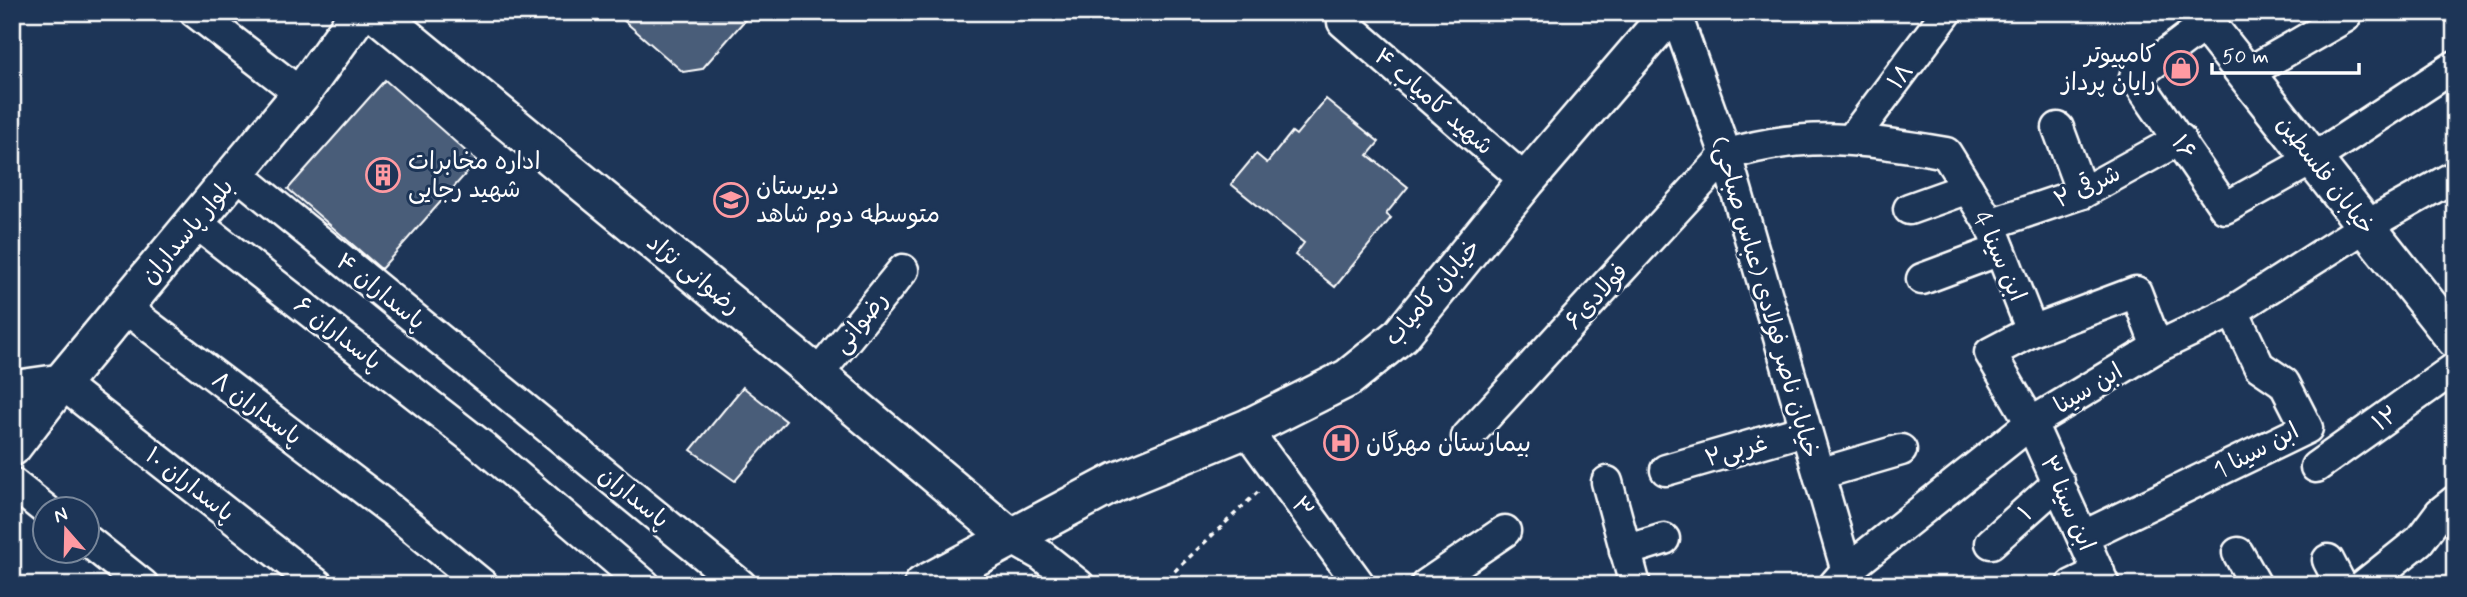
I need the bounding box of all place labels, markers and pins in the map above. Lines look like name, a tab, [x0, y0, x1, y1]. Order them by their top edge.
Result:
place label: کامپیوتر رایان پرداز	[2060, 40, 2156, 99]
shop icon: کامپیوتر رایان پرداز	[2162, 49, 2200, 87]
place label: اداره مخابرات شهید رجایی	[408, 147, 540, 206]
building icon: اداره مخابرات شهید رجایی	[364, 156, 402, 194]
place label: دبیرستان متوسطه دوم شاهد	[756, 172, 940, 233]
school or university icon: دبیرستان متوسطه دوم شاهد	[712, 181, 750, 219]
hospital icon: بیمارستان مهرگان	[1322, 424, 1360, 462]
place label: بیمارستان مهرگان	[1366, 429, 1531, 460]

